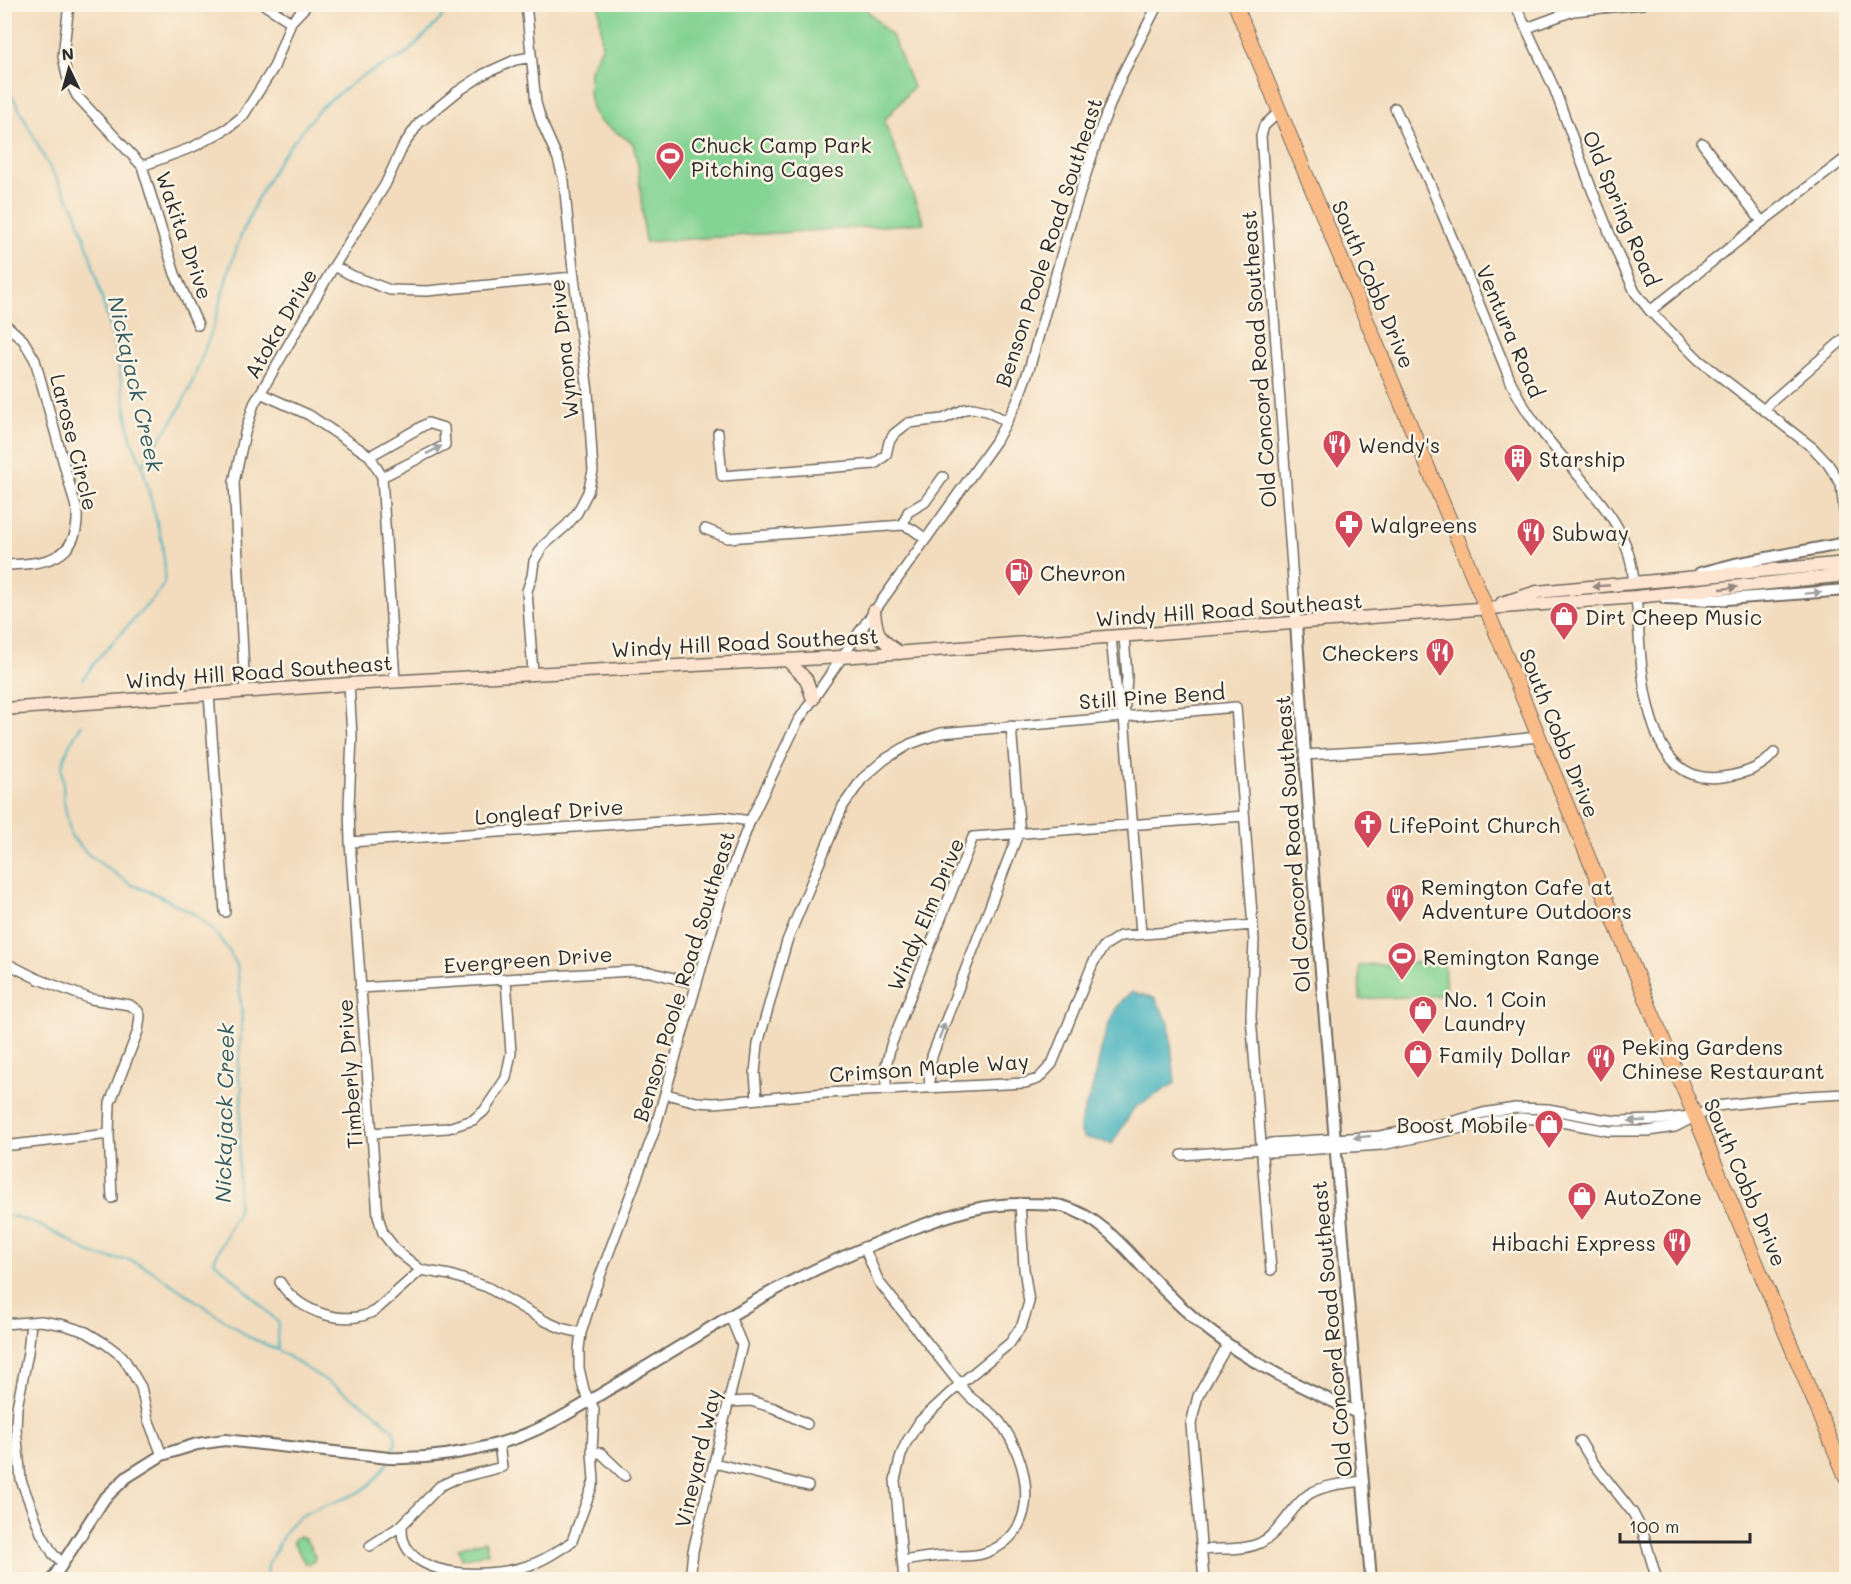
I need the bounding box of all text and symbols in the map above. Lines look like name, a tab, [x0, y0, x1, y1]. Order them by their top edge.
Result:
north arrow	[39, 39, 99, 99]
text: N	[61, 43, 75, 65]
street label: Benson Poole Road Southeast	[988, 94, 1108, 390]
street label: Old Spring Road	[1577, 126, 1667, 290]
place label: Chuck Camp Park Pitching Cages	[691, 131, 872, 182]
sports icon: Chuck Camp Park Pitching Cages	[654, 140, 686, 182]
street label: Wakita Drive	[150, 167, 220, 303]
street label: South Cobb Drive	[1326, 196, 1422, 372]
street label: Old Concord Road Southeast	[1234, 210, 1282, 508]
street label: Ventura Road	[1471, 261, 1551, 401]
street label: Atoka Drive	[238, 263, 322, 383]
street label: Wynona Drive	[542, 278, 584, 420]
water label: Nickajack Creek	[102, 293, 171, 476]
street label: Larose Circle	[45, 371, 105, 513]
restaurant icon: Wendy's	[1321, 428, 1353, 470]
place label: Wendy's	[1358, 431, 1440, 458]
building icon: Starship	[1502, 442, 1534, 484]
place label: Starship	[1539, 445, 1625, 472]
one-way arrow	[425, 446, 443, 456]
pharmacy icon: Walgreens	[1333, 508, 1365, 550]
place label: Walgreens	[1370, 511, 1477, 538]
restaurant icon: Subway	[1515, 516, 1547, 558]
place label: Subway	[1552, 519, 1629, 546]
fuel station icon: Chevron	[1003, 556, 1035, 598]
place label: Chevron	[1040, 559, 1126, 586]
one-way arrow	[1591, 581, 1610, 591]
one-way arrow	[1720, 583, 1739, 593]
street label: Windy Hill Road Southeast	[1095, 586, 1363, 632]
one-way arrow	[1804, 588, 1823, 598]
shop icon: Dirt Cheep Music	[1548, 600, 1580, 642]
place label: Dirt Cheep Music	[1585, 603, 1762, 630]
street label: Windy Hill Road Southeast	[611, 622, 879, 662]
restaurant icon: Checkers	[1424, 636, 1456, 678]
place label: Checkers	[1322, 639, 1419, 666]
street label: South Cobb Drive	[1514, 644, 1606, 822]
street label: Windy Hill Road Southeast	[125, 648, 393, 694]
street label: Still Pine Bend	[1078, 677, 1226, 715]
street label: Old Concord Road Southeast	[1268, 695, 1316, 993]
street label: Longleaf Drive	[474, 792, 624, 830]
church icon: LifePoint Church	[1352, 808, 1384, 850]
place label: LifePoint Church	[1389, 811, 1560, 838]
street label: Benson Poole Road Southeast	[626, 827, 740, 1125]
street label: Windy Elm Drive	[881, 833, 969, 995]
place label: Remington Cafe at Adventure Outdoors	[1421, 873, 1632, 924]
restaurant icon: Remington Cafe at Adventure Outdoors	[1384, 882, 1416, 924]
street label: Evergreen Drive	[443, 940, 613, 978]
sports icon: Remington Range	[1386, 940, 1418, 982]
place label: Remington Range	[1423, 943, 1600, 970]
place label: No. 1 Coin Laundry	[1444, 985, 1547, 1036]
shop icon: No. 1 Coin Laundry	[1407, 994, 1439, 1036]
street label: Timberly Drive	[330, 998, 368, 1150]
water label: Nickajack Creek	[208, 1022, 240, 1203]
one-way arrow	[938, 1022, 947, 1040]
place label: Peking Gardens Chinese Restaurant	[1622, 1033, 1825, 1084]
shop icon: Family Dollar	[1402, 1038, 1434, 1080]
place label: Family Dollar	[1439, 1041, 1571, 1068]
restaurant icon: Peking Gardens Chinese Restaurant	[1585, 1042, 1617, 1084]
street label: Crimson Maple Way	[828, 1047, 1030, 1087]
street label: South Cobb Drive	[1698, 1094, 1794, 1270]
shop icon: Boost Mobile	[1533, 1108, 1565, 1150]
place label: Boost Mobile	[1397, 1111, 1528, 1138]
one-way arrow	[1628, 1116, 1647, 1126]
one-way arrow	[1353, 1132, 1372, 1142]
street label: Old Concord Road Southeast	[1305, 1179, 1357, 1479]
shop icon: AutoZone	[1566, 1180, 1598, 1222]
place label: AutoZone	[1603, 1183, 1702, 1210]
restaurant icon: Hibachi Express	[1661, 1226, 1693, 1268]
place label: Hibachi Express	[1491, 1229, 1656, 1256]
street label: Vineyard Way	[668, 1386, 726, 1530]
scale bar	[1620, 1506, 1750, 1544]
text: 100 m	[1629, 1514, 1679, 1538]

